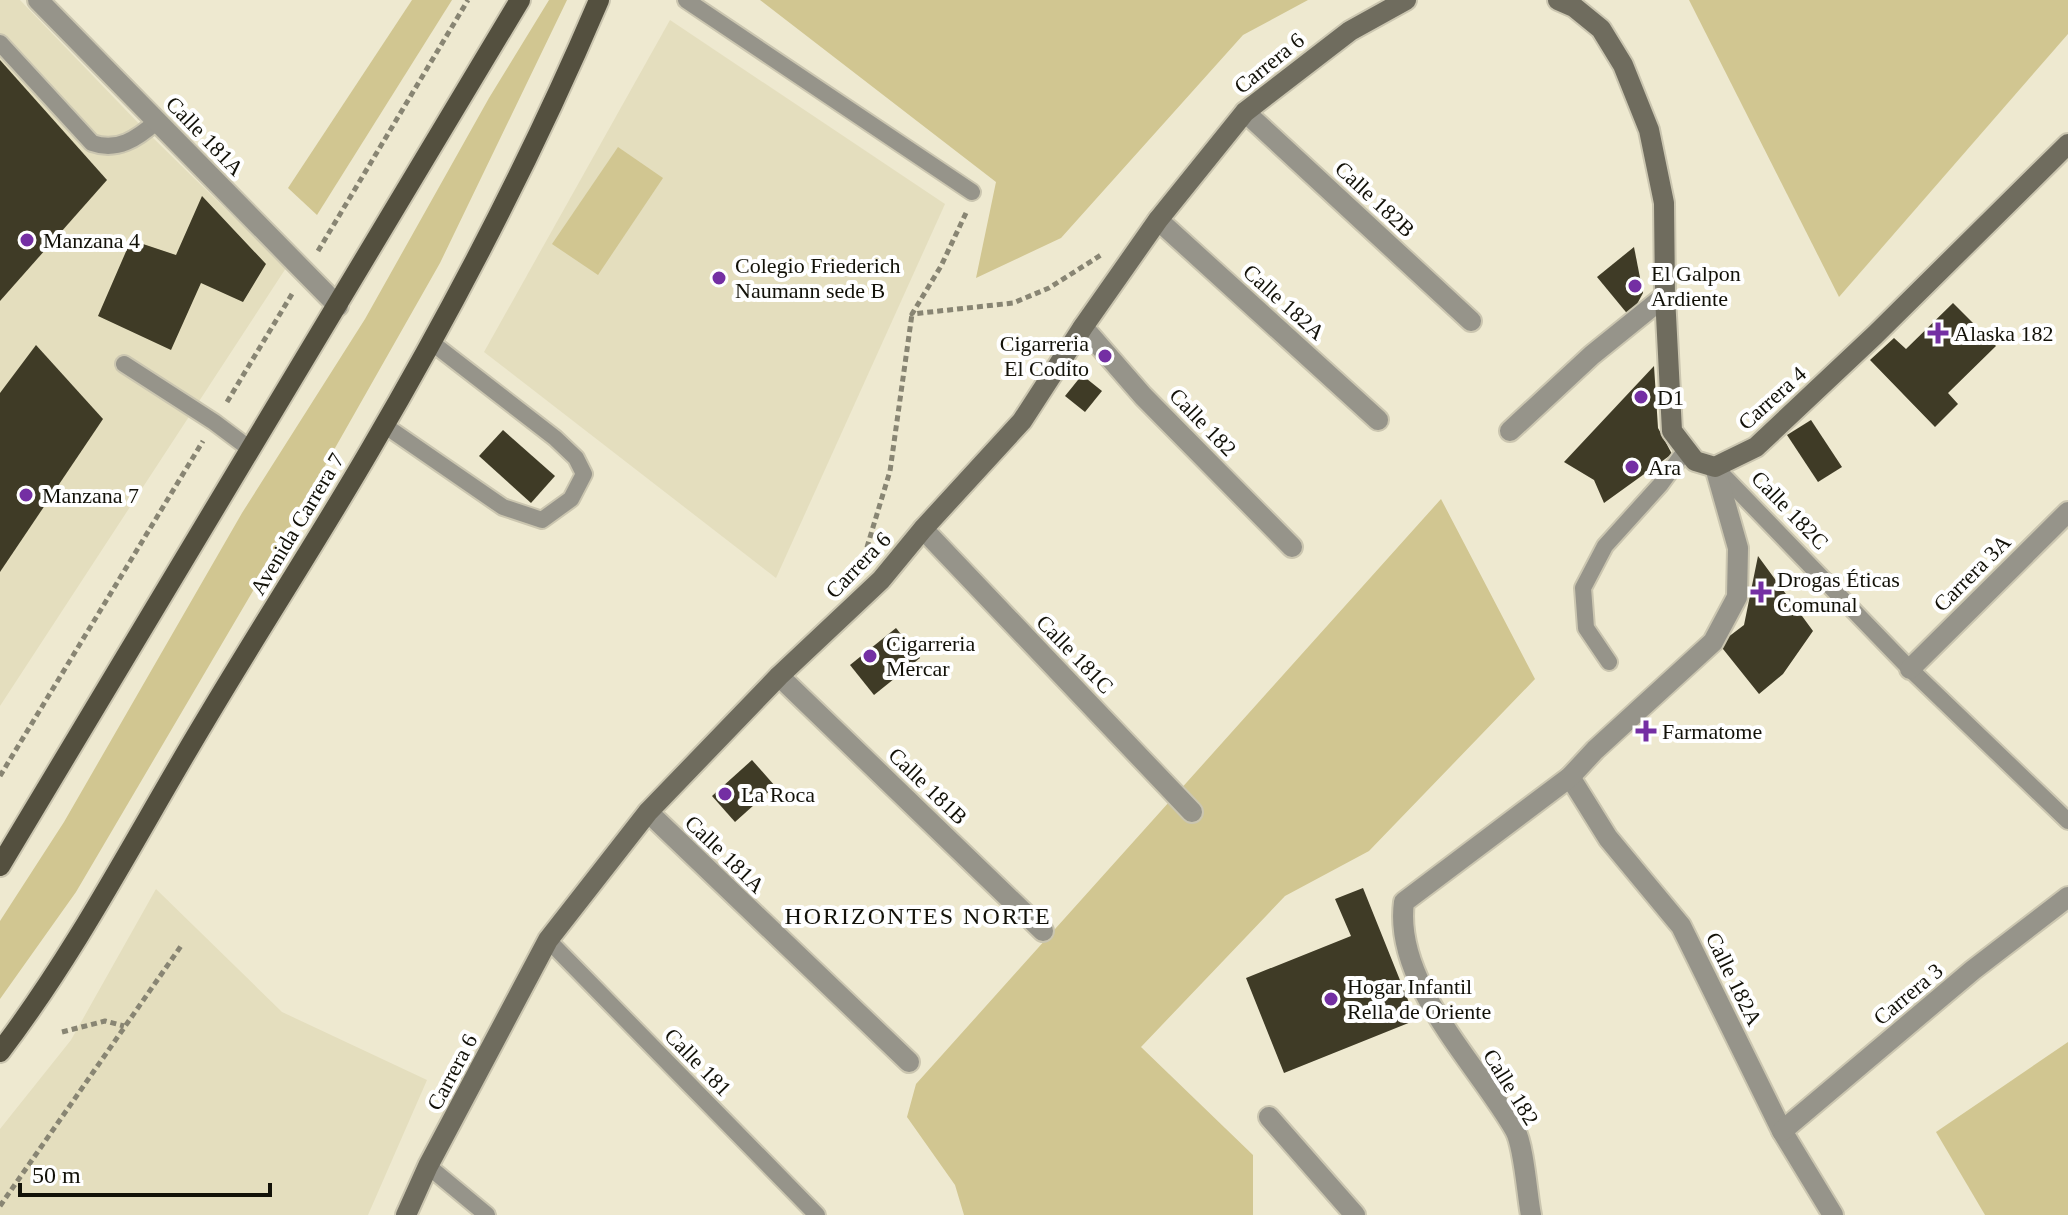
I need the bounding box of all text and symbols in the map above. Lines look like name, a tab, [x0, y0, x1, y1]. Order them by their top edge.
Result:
street label: Carrera 6	[1229, 27, 1309, 99]
street label: Calle 181A	[161, 91, 249, 181]
street label: Calle 182B	[1330, 156, 1420, 242]
place label: Manzana 4	[43, 228, 140, 253]
marker: Manzana 4	[18, 231, 36, 249]
place label: Colegio Friederich Naumann sede B	[735, 253, 901, 303]
street label: Calle 182A	[1238, 259, 1330, 345]
place label: El Galpon Ardiente	[1651, 261, 1741, 311]
marker: Colegio Friederich Naumann sede B	[710, 269, 728, 287]
marker: El Galpon Ardiente	[1626, 277, 1644, 295]
place label: Alaska 182	[1954, 321, 2054, 346]
marker: Alaska 182	[1929, 324, 1947, 342]
place label: Cigarreria El Codito	[1000, 331, 1089, 381]
marker: Cigarreria El Codito	[1096, 347, 1114, 365]
street label: Carrera 4	[1733, 361, 1811, 435]
street label: Calle 182	[1165, 383, 1241, 461]
place label: D1	[1657, 385, 1684, 410]
marker: D1	[1632, 388, 1650, 406]
street label: Avenida Carrera 7	[245, 449, 349, 599]
place label: Ara	[1648, 455, 1681, 480]
marker: Ara	[1623, 458, 1641, 476]
street label: Calle 182C	[1746, 465, 1834, 555]
place label: Manzana 7	[42, 483, 139, 508]
marker: Manzana 7	[17, 486, 35, 504]
street label: Carrera 6	[820, 527, 896, 603]
street label: Carrera 3A	[1928, 529, 2016, 617]
place label: Drogas Éticas Comunal	[1777, 567, 1900, 617]
marker: Drogas Éticas Comunal	[1752, 583, 1770, 601]
street label: Calle 181C	[1031, 609, 1119, 699]
place label: Cigarreria Mercar	[886, 631, 975, 681]
marker: Cigarreria Mercar	[861, 647, 879, 665]
place label: Farmatome	[1662, 719, 1762, 744]
marker: Farmatome	[1637, 722, 1655, 740]
street label: Calle 181B	[883, 742, 973, 830]
place label: La Roca	[741, 782, 815, 807]
marker: La Roca	[716, 785, 734, 803]
street label: Calle 181A	[680, 810, 770, 898]
district label: HORIZONTES NORTE	[784, 903, 1052, 929]
street label: Calle 182A	[1701, 928, 1767, 1030]
street label: Carrera 3	[1868, 958, 1948, 1030]
place label: Hogar Infantil Rella de Oriente	[1347, 974, 1491, 1024]
marker: Hogar Infantil Rella de Oriente	[1322, 990, 1340, 1008]
street label: Calle 181	[660, 1023, 736, 1101]
street label: Carrera 6	[422, 1030, 482, 1114]
street label: Calle 182	[1478, 1044, 1544, 1130]
scale bar	[20, 1147, 270, 1197]
text: 50 m	[32, 1162, 81, 1188]

